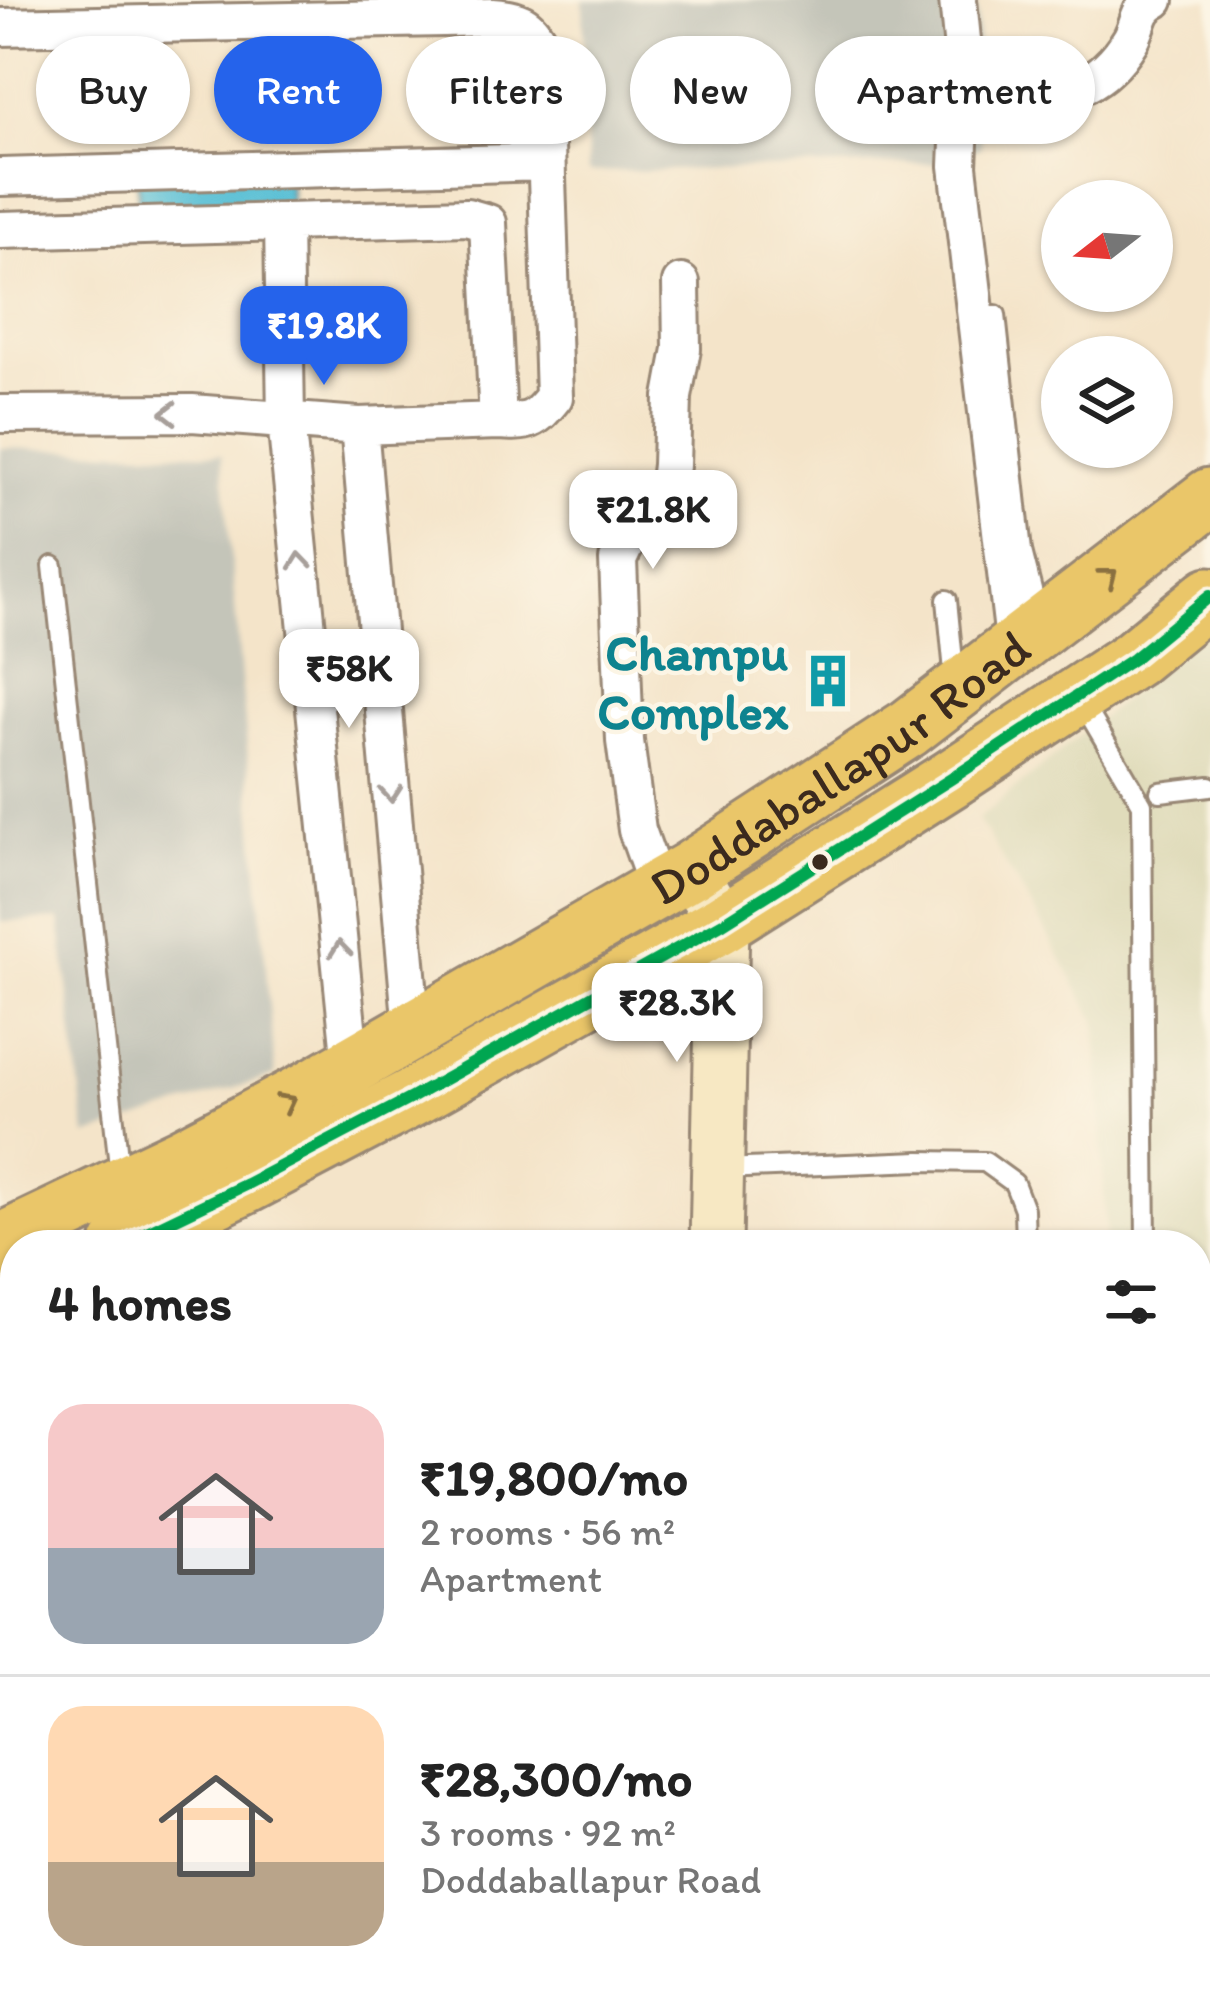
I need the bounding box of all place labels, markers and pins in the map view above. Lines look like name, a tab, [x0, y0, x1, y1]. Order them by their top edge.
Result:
pin: ₹19.8K	[226, 286, 422, 388]
pin: ₹21.8K	[555, 470, 751, 572]
place label: Champu Complex	[597, 622, 789, 742]
pin: ₹58K	[278, 629, 420, 731]
building icon: Champu Complex	[799, 652, 857, 710]
unlabelled marker	[809, 851, 831, 873]
pin: ₹28.3K	[579, 963, 775, 1065]

